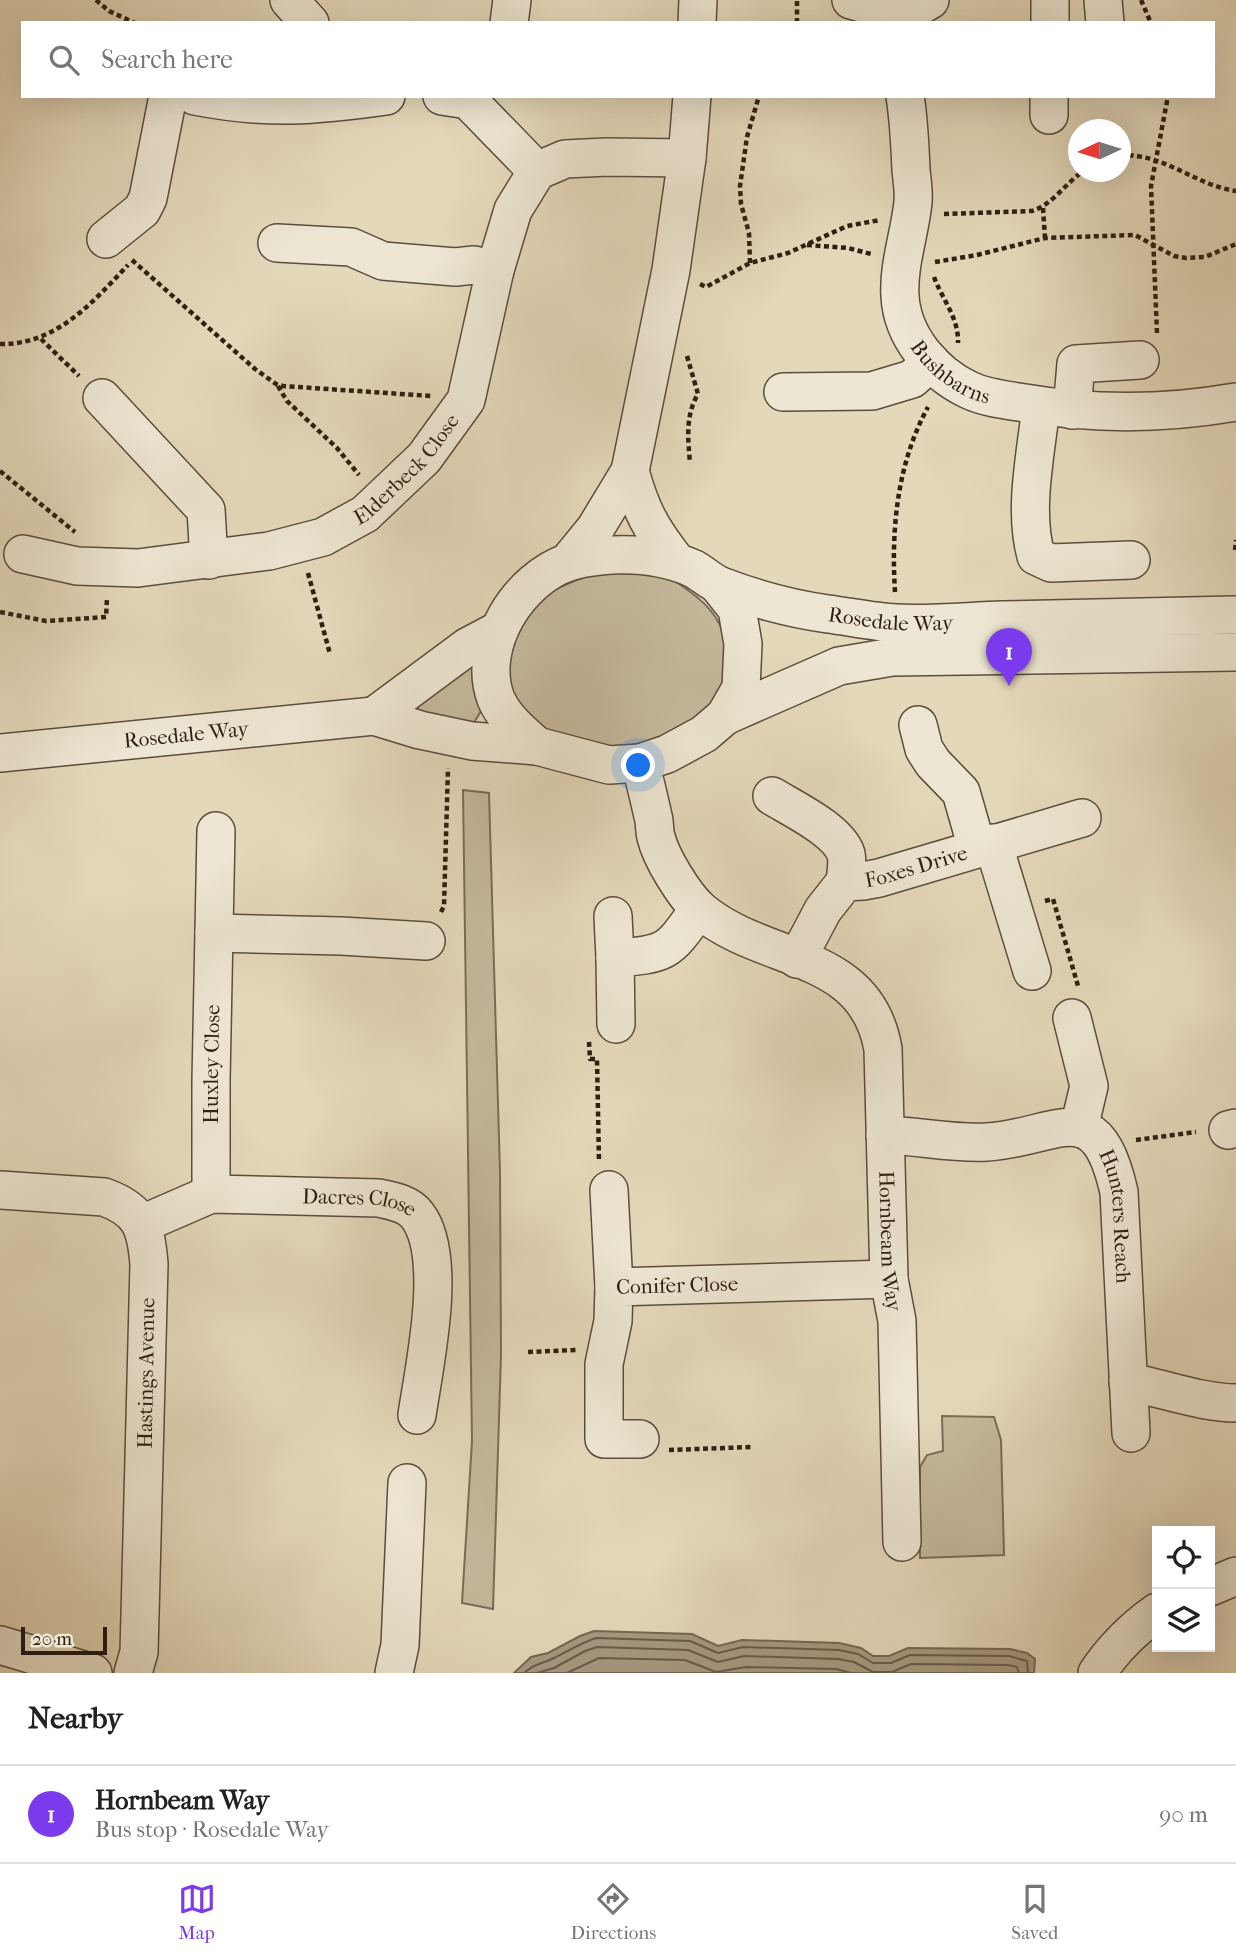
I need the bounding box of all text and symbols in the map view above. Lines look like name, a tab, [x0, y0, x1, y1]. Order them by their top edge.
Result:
search box	[21, 21, 1215, 98]
icon: search	[45, 41, 83, 79]
text: Search here	[101, 44, 233, 75]
north arrow	[1068, 119, 1131, 182]
street label: Bushbarns	[905, 335, 993, 409]
street label: Elderbeck Close	[350, 409, 464, 530]
street label: Rosedale Way	[827, 602, 954, 636]
pin: 1	[986, 628, 1032, 686]
street label: Rosedale Way	[123, 716, 250, 753]
your location	[621, 748, 655, 782]
street label: Foxes Drive	[863, 841, 970, 892]
street label: Huxley Close	[199, 1004, 225, 1124]
street label: Hunters Reach	[1094, 1145, 1136, 1284]
street label: Hornbeam Way	[874, 1170, 907, 1314]
street label: Dacres Close	[302, 1184, 421, 1221]
street label: Conifer Close	[616, 1271, 738, 1299]
street label: Hastings Avenue	[133, 1297, 159, 1449]
map controls	[1152, 1526, 1215, 1652]
button: locate	[1152, 1526, 1215, 1589]
button: layers	[1152, 1589, 1215, 1652]
scale bar	[21, 1624, 107, 1656]
text: 20 m	[32, 1628, 72, 1650]
text: Nearby	[28, 1701, 123, 1736]
text: Hornbeam Way	[95, 1785, 269, 1816]
text: 1	[47, 1801, 55, 1828]
text: 90 m	[1159, 1801, 1208, 1828]
text: Bus stop · Rosedale Way	[95, 1816, 329, 1843]
tab: Map	[178, 1880, 216, 1944]
tab: Directions	[571, 1880, 656, 1944]
tab: Saved	[1011, 1880, 1058, 1944]

